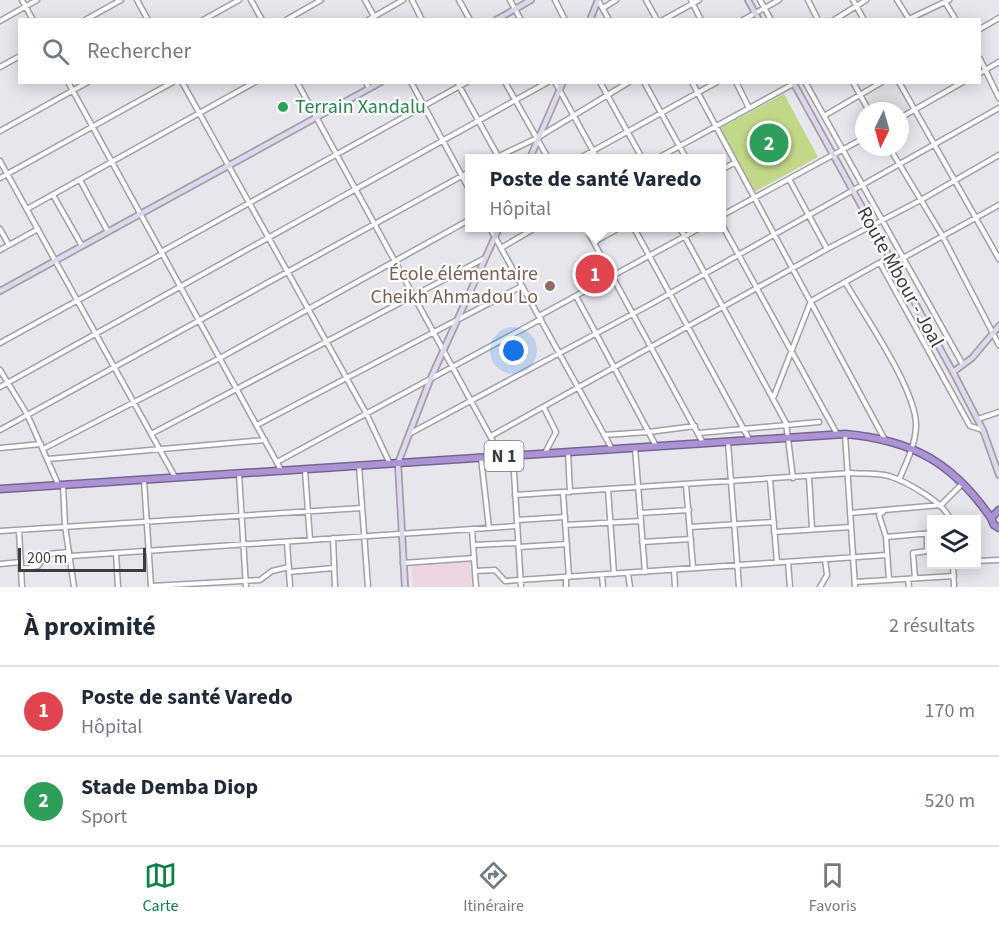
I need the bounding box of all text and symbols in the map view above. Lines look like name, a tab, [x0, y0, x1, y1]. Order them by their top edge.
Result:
search box	[18, 18, 981, 84]
icon: search	[39, 35, 72, 68]
text: Rechercher	[87, 35, 191, 67]
place label: Terrain Xandalu	[295, 93, 426, 121]
marker: Terrain Xandalu	[276, 100, 290, 114]
north arrow	[855, 102, 909, 156]
pin: 2	[750, 120, 788, 166]
popup	[465, 154, 726, 232]
text: Poste de santé Varedo	[490, 163, 701, 195]
text: Hôpital	[490, 195, 551, 223]
street label: Route Mbour - Joal	[850, 202, 950, 352]
pin: 1	[576, 252, 614, 296]
place label: École élémentaire Cheikh Ahmadou Lo	[371, 260, 538, 311]
marker: École élémentaire Cheikh Ahmadou Lo	[543, 279, 557, 293]
your location	[499, 336, 528, 365]
road number: N 1	[484, 441, 524, 471]
map controls	[927, 515, 981, 569]
button: layers	[927, 515, 981, 569]
scale bar	[18, 545, 146, 572]
text: 200 m	[27, 547, 67, 569]
text: À proximité	[24, 608, 156, 645]
text: 2 résultats	[889, 612, 975, 640]
text: Poste de santé Varedo	[81, 681, 293, 713]
text: 1	[38, 697, 49, 725]
text: 170 m	[925, 697, 975, 725]
text: Hôpital	[81, 713, 142, 741]
text: Stade Demba Diop	[81, 771, 258, 803]
text: 2	[38, 787, 49, 815]
text: 520 m	[925, 787, 975, 815]
text: Sport	[81, 803, 127, 831]
tab: Carte	[142, 859, 178, 917]
tab: Itinéraire	[463, 859, 524, 917]
tab: Favoris	[809, 859, 857, 917]

